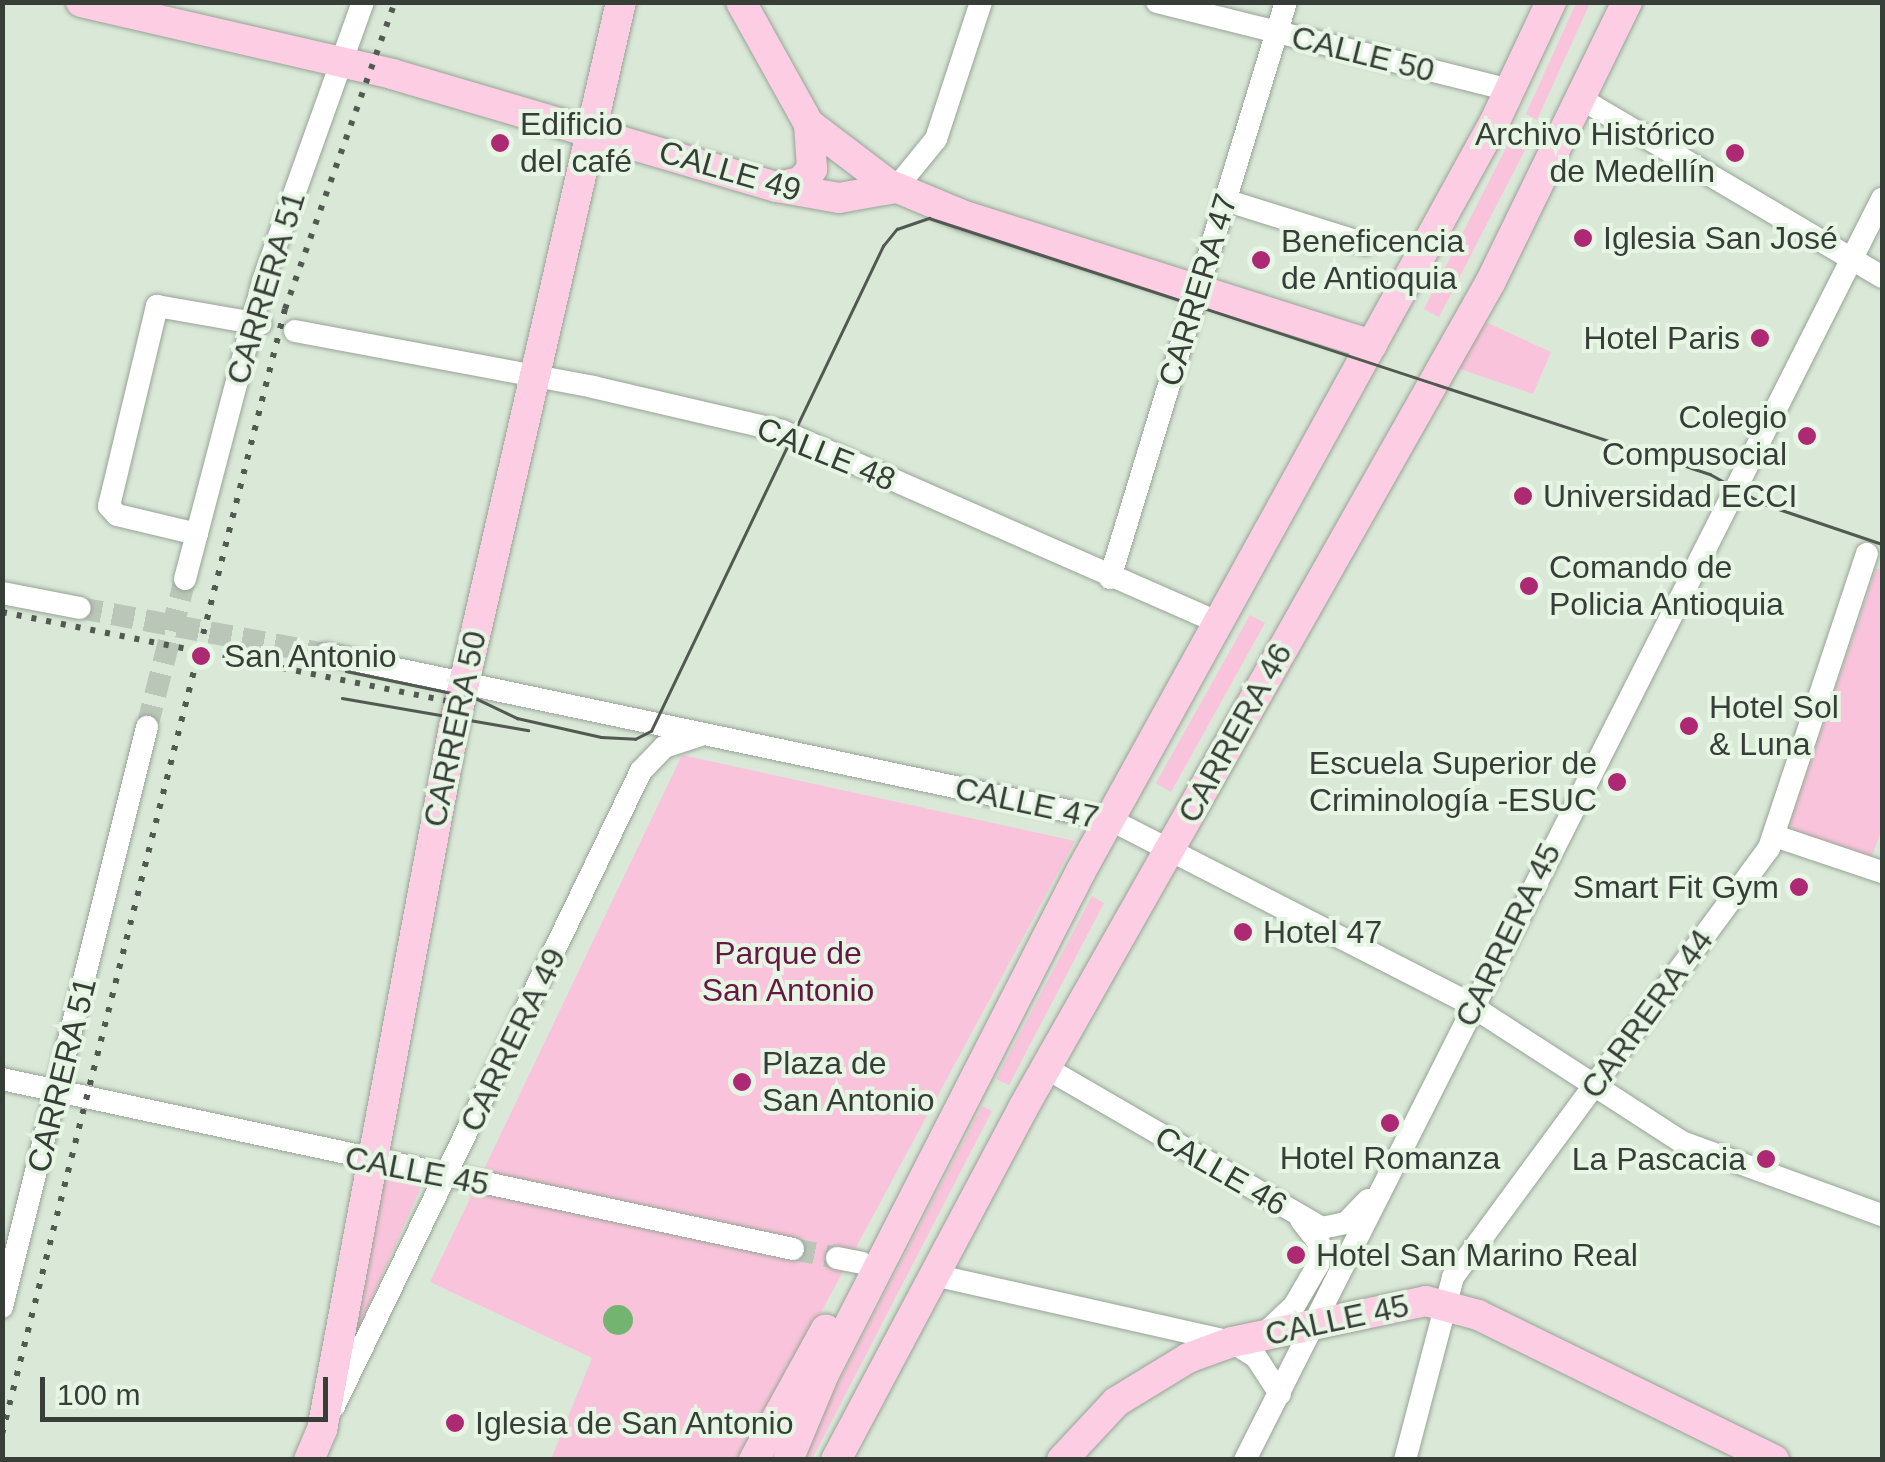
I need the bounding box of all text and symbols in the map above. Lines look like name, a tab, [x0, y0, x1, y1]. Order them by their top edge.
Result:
street label: CALLE 50	[1288, 18, 1438, 90]
place label: Edificio del café	[520, 106, 632, 181]
place label: Archivo Histórico de Medellín	[1475, 116, 1715, 191]
marker: Edificio del café	[489, 132, 511, 154]
street label: CALLE 49	[655, 132, 805, 210]
marker: Archivo Histórico de Medellín	[1724, 142, 1746, 164]
street label: CARRERA 51	[218, 186, 314, 390]
street label: CARRERA 47	[1150, 188, 1246, 392]
place label: Iglesia San José	[1603, 219, 1838, 257]
place label: Beneficencia de Antioquia	[1281, 223, 1464, 298]
marker: Iglesia San José	[1572, 227, 1594, 249]
marker: Beneficencia de Antioquia	[1250, 249, 1272, 271]
place label: Hotel Paris	[1584, 319, 1740, 357]
marker: Hotel Paris	[1749, 327, 1771, 349]
place label: Colegio Compusocial	[1602, 399, 1787, 474]
street label: CALLE 48	[751, 409, 901, 499]
marker: Colegio Compusocial	[1796, 425, 1818, 447]
place label: Universidad ECCI	[1543, 477, 1797, 515]
marker: Universidad ECCI	[1512, 485, 1534, 507]
place label: Comando de Policia Antioquia	[1549, 549, 1786, 624]
marker: Comando de Policia Antioquia	[1518, 575, 1540, 597]
street label: CARRERA 50	[415, 627, 495, 831]
street label: CARRERA 46	[1169, 636, 1301, 830]
place label: San Antonio	[224, 637, 398, 675]
marker: San Antonio	[188, 643, 214, 669]
place label: Hotel Sol & Luna	[1709, 689, 1839, 764]
marker: Hotel Sol & Luna	[1678, 715, 1700, 737]
place label: Escuela Superior de Criminología -ESUC	[1309, 745, 1597, 820]
street label: CALLE 47	[952, 769, 1102, 837]
marker: Escuela Superior de Criminología -ESUC	[1606, 771, 1628, 793]
street label: CARRERA 45	[1447, 836, 1569, 1034]
place label: Smart Fit Gym	[1573, 868, 1779, 906]
marker: Smart Fit Gym	[1788, 876, 1810, 898]
place label: Hotel 47	[1263, 913, 1382, 951]
marker: Hotel 47	[1232, 921, 1254, 943]
street label: CARRERA 44	[1572, 921, 1722, 1107]
park label: Parque de San Antonio	[701, 935, 875, 1010]
street label: CARRERA 49	[452, 941, 574, 1139]
street label: CARRERA 51	[19, 973, 105, 1177]
place label: Plaza de San Antonio	[762, 1045, 936, 1120]
marker: Plaza de San Antonio	[731, 1071, 753, 1093]
marker: Hotel Romanza	[1379, 1112, 1401, 1134]
street label: CALLE 46	[1148, 1118, 1294, 1224]
street label: CALLE 45	[342, 1138, 492, 1204]
place label: Hotel Romanza	[1280, 1139, 1500, 1177]
place label: La Pascacia	[1572, 1140, 1746, 1178]
marker: La Pascacia	[1755, 1148, 1777, 1170]
place label: Hotel San Marino Real	[1316, 1236, 1638, 1274]
marker: Hotel San Marino Real	[1285, 1244, 1307, 1266]
street label: CALLE 45	[1262, 1286, 1412, 1354]
scale bar	[45, 1357, 332, 1419]
text: 100 m	[57, 1378, 140, 1411]
place label: Iglesia de San Antonio	[475, 1404, 795, 1442]
marker: Iglesia de San Antonio	[444, 1412, 466, 1434]

